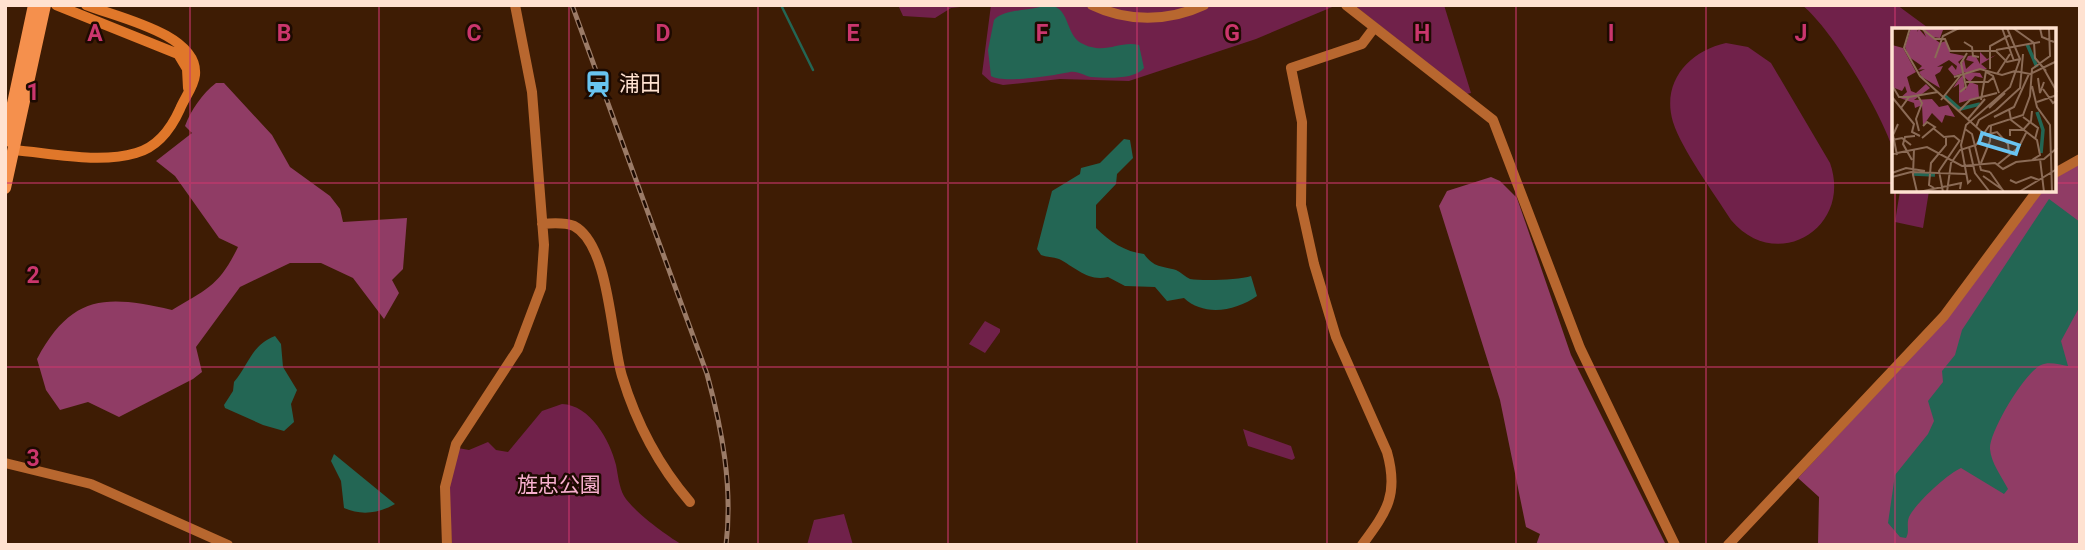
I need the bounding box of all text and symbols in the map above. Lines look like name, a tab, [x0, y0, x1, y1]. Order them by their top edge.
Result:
text: A	[87, 20, 103, 47]
text: B	[277, 20, 291, 47]
text: C	[466, 20, 482, 47]
text: D	[656, 20, 670, 47]
text: E	[847, 20, 860, 47]
text: F	[1036, 20, 1049, 47]
text: G	[1224, 20, 1240, 47]
text: H	[1414, 20, 1430, 47]
text: I	[1608, 20, 1614, 47]
text: J	[1795, 20, 1807, 47]
inset map	[1892, 28, 2057, 192]
station icon: 浦田	[583, 69, 613, 99]
place label: 浦田	[619, 72, 661, 96]
text: 1	[26, 79, 40, 106]
text: 2	[26, 262, 40, 289]
text: 3	[26, 445, 40, 472]
park label: 旌忠公園	[517, 473, 601, 497]

